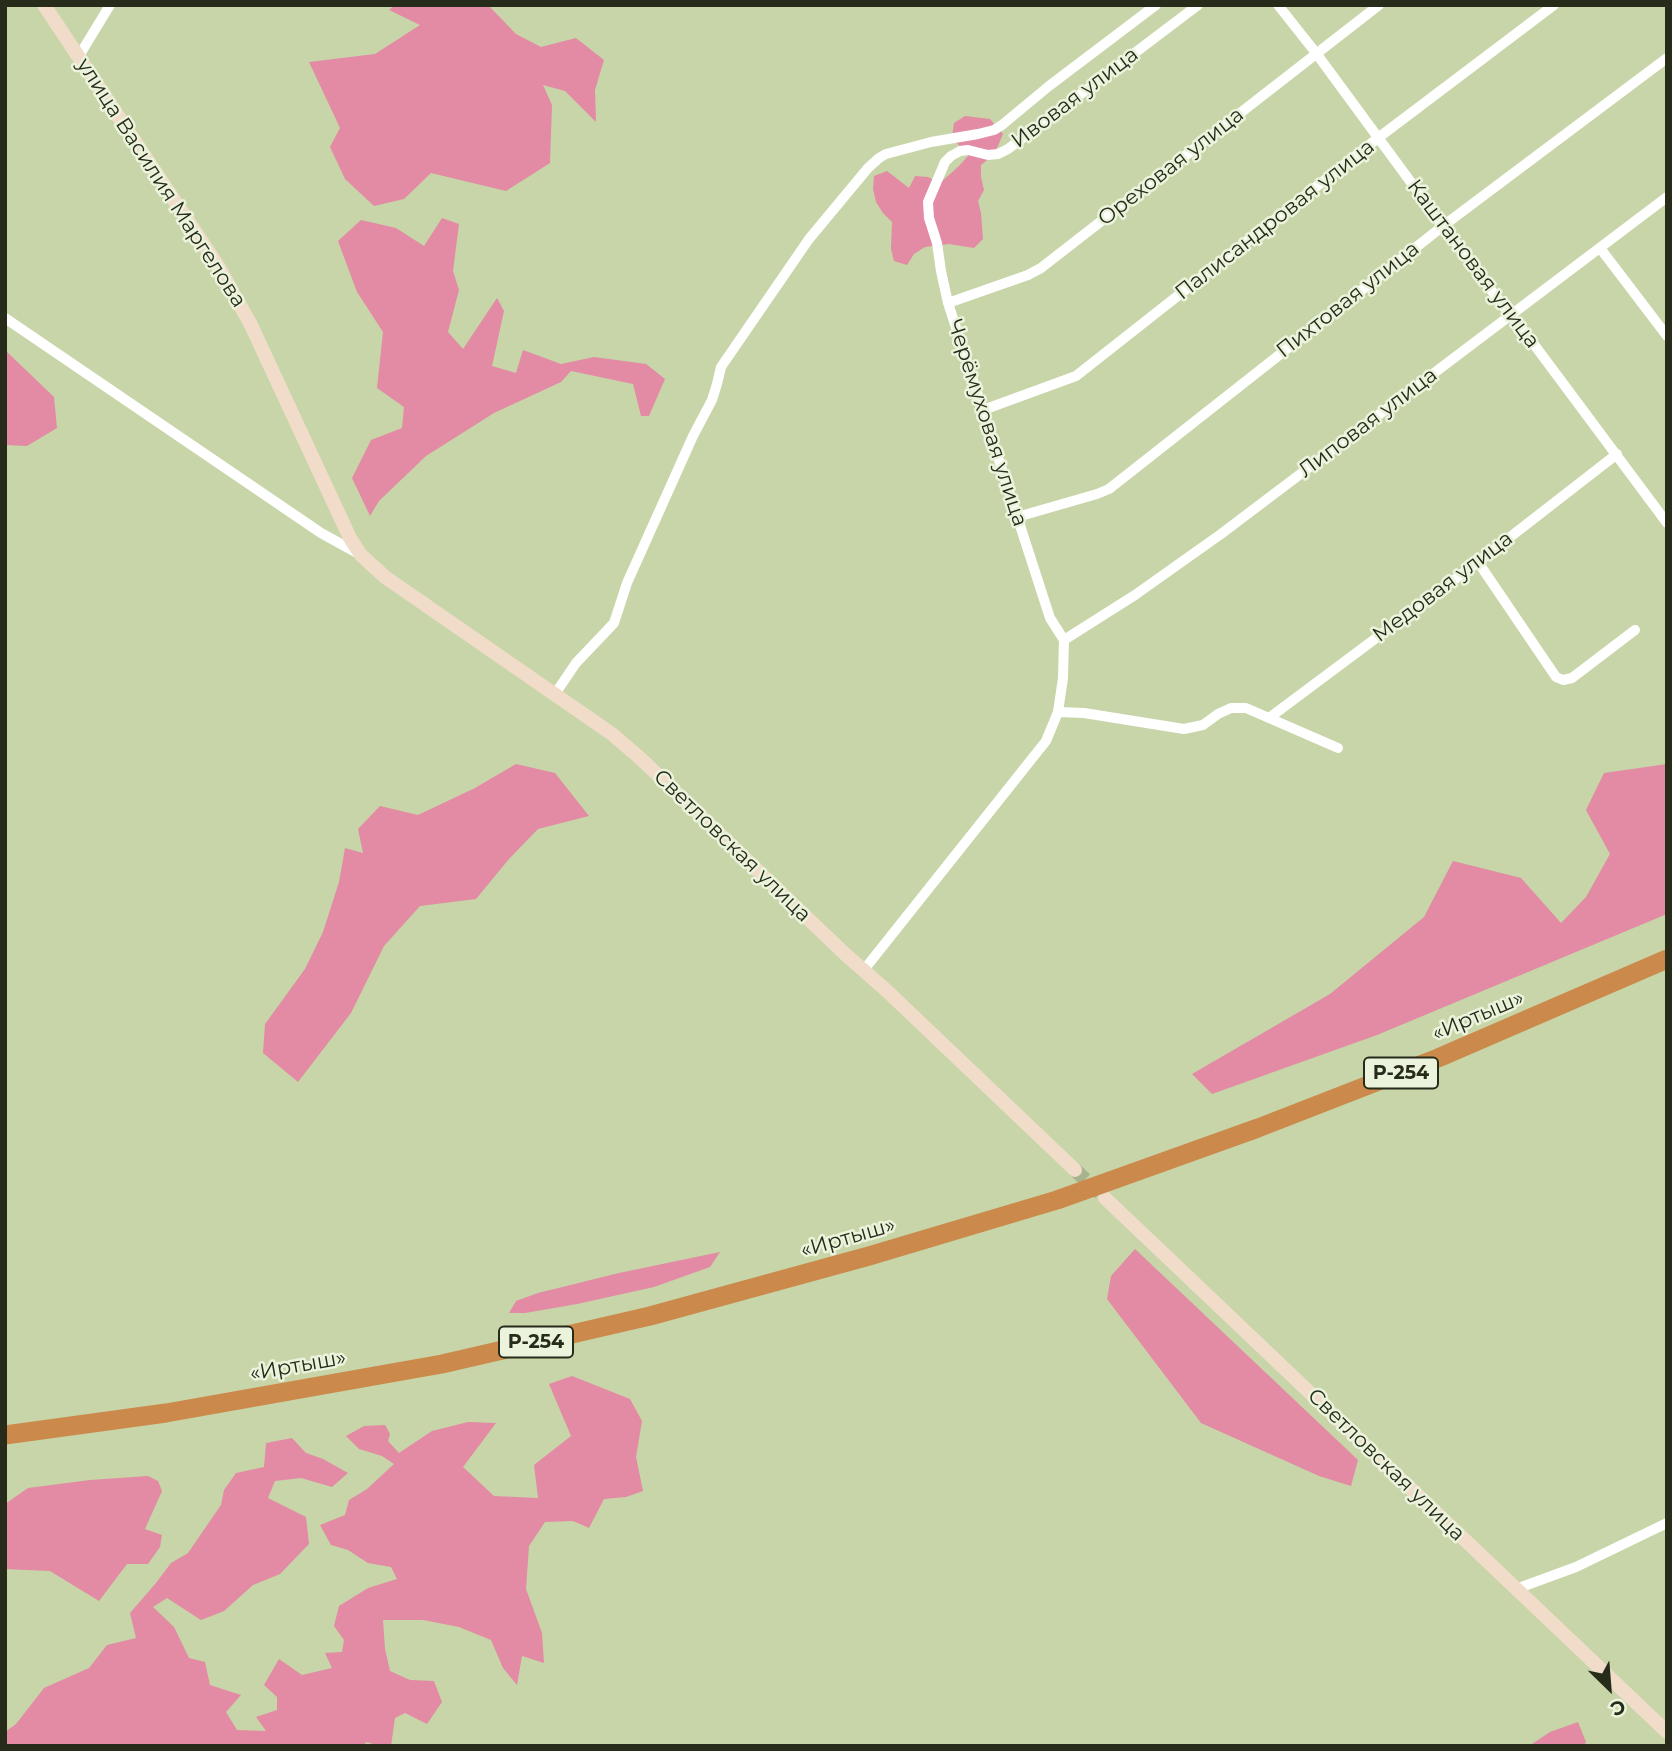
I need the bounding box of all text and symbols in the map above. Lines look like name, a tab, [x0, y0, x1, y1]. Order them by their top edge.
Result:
street label: Ивовая улица	[1007, 42, 1143, 154]
street label: улица Василия Маргелова	[71, 54, 251, 312]
street label: Ореховая улица	[1093, 102, 1249, 232]
street label: Палисандровая улица	[1170, 134, 1380, 306]
street label: Каштановая улица	[1401, 175, 1545, 353]
street label: Пихтовая улица	[1272, 236, 1424, 364]
street label: Черёмуховая улица	[942, 316, 1032, 530]
street label: Липовая улица	[1294, 363, 1442, 483]
street label: Медовая улица	[1368, 526, 1518, 648]
street label: Светловская улица	[648, 764, 816, 928]
street label: «Иртыш»	[1428, 985, 1528, 1047]
road number: Р-254	[1364, 1058, 1438, 1088]
street label: «Иртыш»	[798, 1212, 898, 1264]
road number: Р-254	[499, 1326, 573, 1358]
street label: «Иртыш»	[248, 1345, 348, 1387]
street label: Светловская улица	[1302, 1383, 1470, 1547]
north arrow	[1574, 1653, 1644, 1723]
text: С	[1607, 1694, 1629, 1721]

